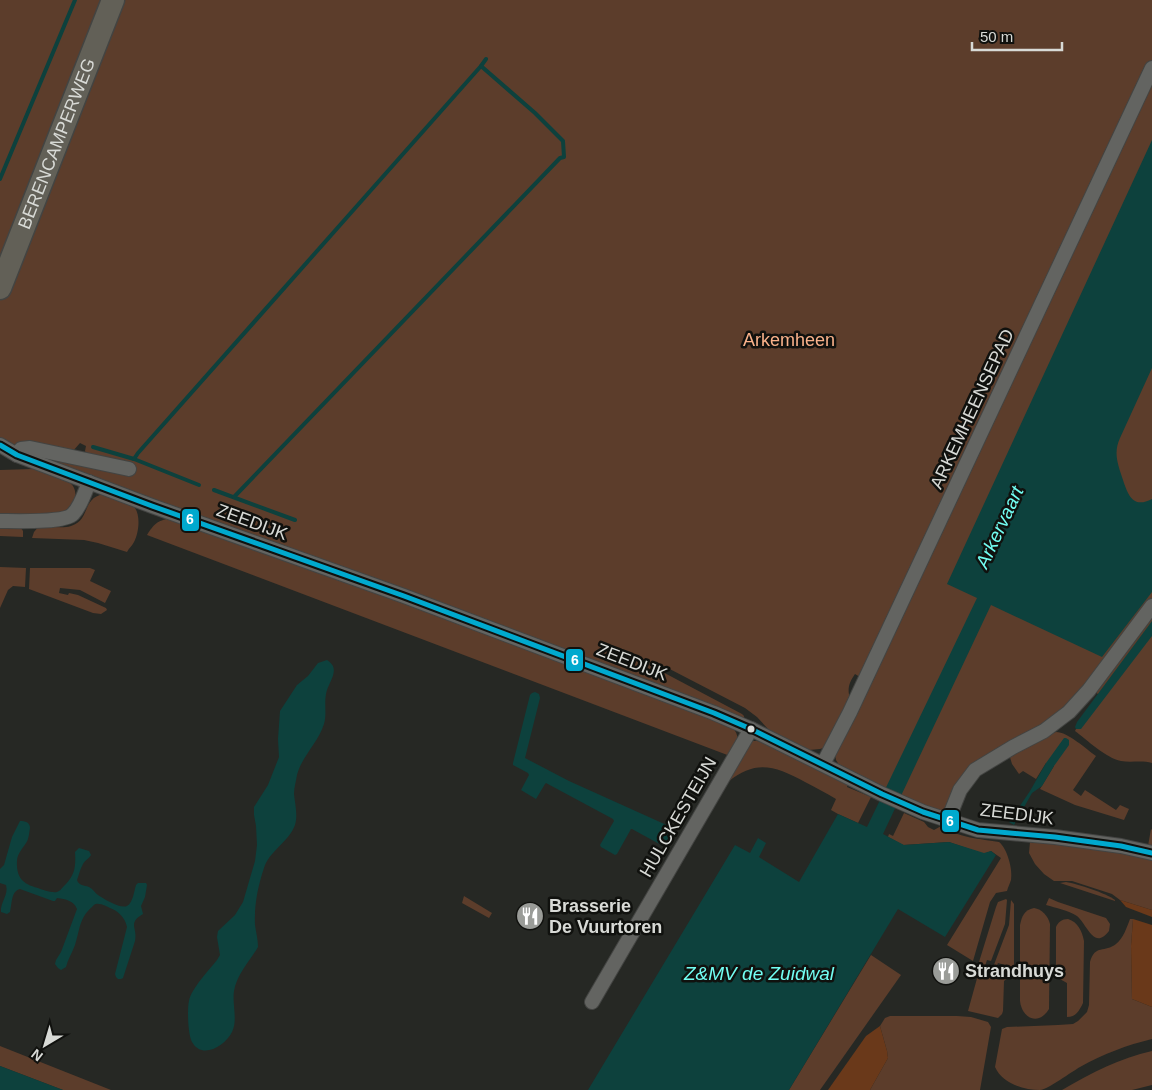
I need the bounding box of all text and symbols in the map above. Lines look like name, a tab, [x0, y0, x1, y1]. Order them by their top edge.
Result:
scale bar	[972, 20, 1062, 52]
text: 50 m	[980, 28, 1013, 45]
street label: BERENCAMPERWEG	[14, 55, 99, 232]
street label: ARKEMHEENSEPAD	[926, 326, 1018, 492]
park label: Arkemheen	[743, 330, 835, 350]
water label: Arkervaart	[971, 482, 1028, 572]
street label: ZEEDIJK	[214, 500, 290, 544]
line badge: 6	[181, 508, 200, 532]
text: 6	[186, 511, 194, 527]
street label: ZEEDIJK	[594, 639, 670, 685]
line badge: 6	[565, 648, 584, 672]
text: 6	[571, 652, 579, 668]
unlabelled marker	[746, 724, 756, 734]
street label: HULCKESTEIJN	[636, 754, 720, 880]
street label: ZEEDIJK	[979, 800, 1055, 828]
line badge: 6	[941, 809, 960, 833]
text: 6	[946, 813, 954, 829]
place label: Brasserie De Vuurtoren	[549, 896, 662, 937]
restaurant icon: Brasserie De Vuurtoren	[515, 901, 545, 931]
restaurant icon: Strandhuys	[931, 956, 961, 986]
place label: Strandhuys	[965, 961, 1064, 981]
water label: Z&MV de Zuidwal	[683, 963, 835, 984]
north arrow	[20, 1020, 70, 1070]
text: N	[28, 1046, 46, 1065]

